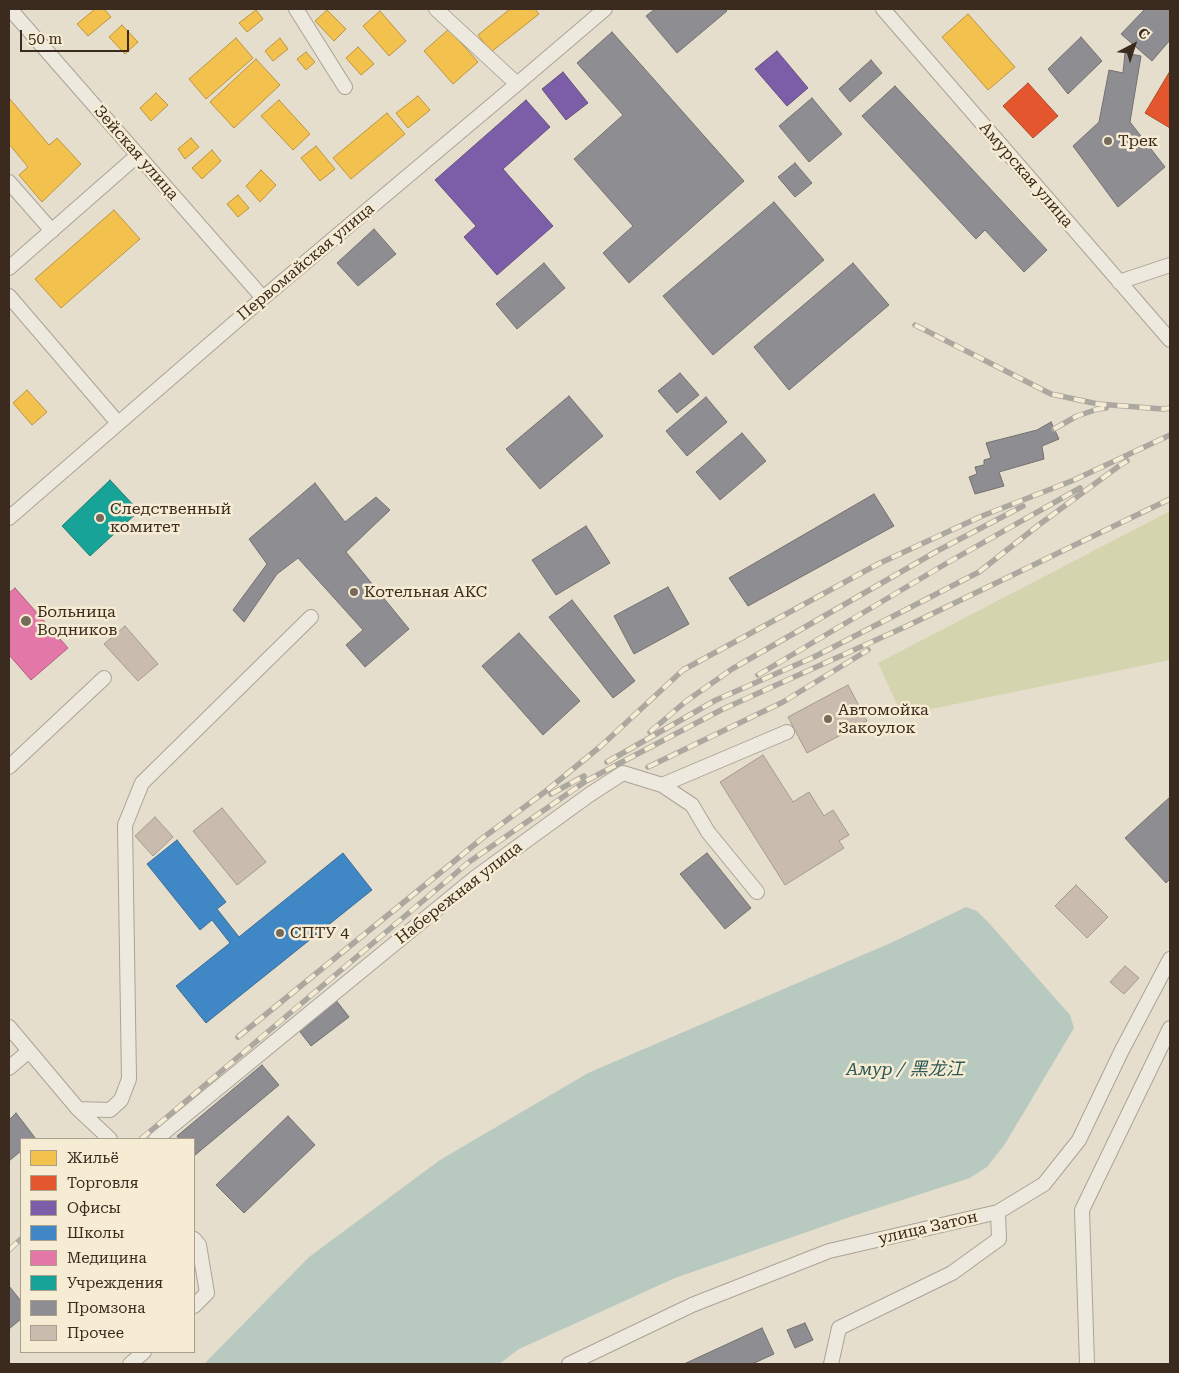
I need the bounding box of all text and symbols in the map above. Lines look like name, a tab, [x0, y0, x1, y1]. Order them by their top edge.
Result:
scale bar	[22, 20, 131, 52]
north arrow	[1109, 20, 1159, 70]
text: С	[1135, 24, 1153, 43]
text: 50 m	[28, 30, 62, 48]
street label: Зейская улица	[90, 102, 182, 204]
street label: Амурская улица	[975, 118, 1077, 232]
place label: Трек	[1118, 131, 1158, 151]
marker: Трек	[1102, 135, 1114, 147]
street label: Первомайская улица	[234, 199, 378, 325]
place label: Следственный комитет	[110, 499, 231, 537]
marker: Следственный комитет	[94, 512, 106, 524]
place label: Котельная АКС	[364, 582, 487, 602]
marker: Котельная АКС	[348, 586, 360, 598]
place label: Больница Водников	[37, 602, 117, 640]
marker: Больница Водников	[19, 614, 33, 628]
place label: Автомойка Закоулок	[838, 700, 929, 738]
marker: Автомойка Закоулок	[822, 713, 834, 725]
street label: Набережная улица	[392, 838, 526, 948]
place label: СПТУ 4	[290, 923, 349, 943]
marker: СПТУ 4	[274, 927, 286, 939]
water label: Амур / 黑龙江	[846, 1059, 964, 1081]
legend	[20, 1138, 195, 1353]
text: Жильё	[67, 1149, 119, 1167]
text: Торговля	[67, 1174, 138, 1192]
text: Офисы	[67, 1199, 121, 1217]
street label: улица Затон	[877, 1207, 979, 1249]
text: Школы	[67, 1224, 124, 1242]
text: Медицина	[67, 1249, 147, 1267]
text: Учреждения	[67, 1274, 163, 1292]
text: Промзона	[67, 1299, 145, 1317]
text: Прочее	[67, 1324, 124, 1342]

